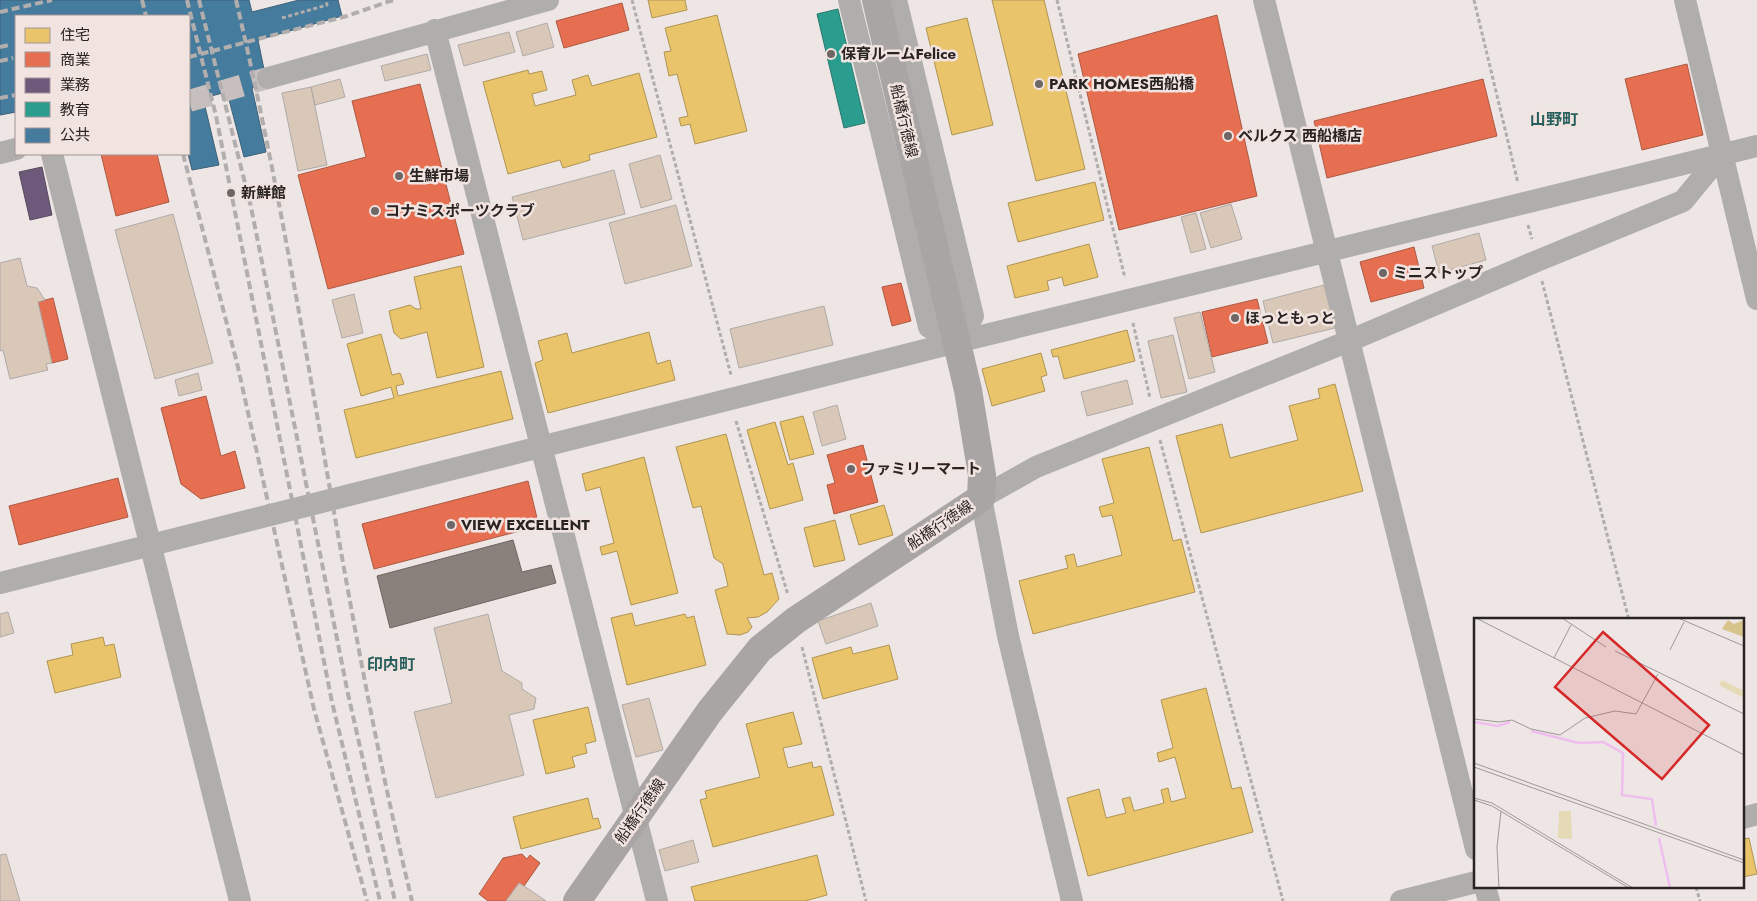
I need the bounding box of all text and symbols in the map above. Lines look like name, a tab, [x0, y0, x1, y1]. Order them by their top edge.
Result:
legend	[15, 15, 190, 155]
text: 住宅	[60, 24, 90, 46]
place label: 保育ルームFelice	[841, 43, 957, 65]
marker: 保育ルームFelice	[825, 48, 837, 60]
text: 商業	[60, 49, 90, 71]
place label: PARK HOMES西船橋	[1049, 73, 1195, 95]
text: 業務	[60, 74, 90, 96]
marker: PARK HOMES西船橋	[1033, 78, 1045, 90]
street label: 船橋行徳線	[885, 82, 923, 160]
text: 教育	[60, 99, 90, 121]
district label: 山野町	[1530, 108, 1578, 131]
text: 公共	[60, 124, 90, 146]
place label: ベルクス 西船橋店	[1238, 125, 1362, 147]
marker: ベルクス 西船橋店	[1222, 130, 1234, 142]
place label: 生鮮市場	[409, 165, 469, 187]
marker: 生鮮市場	[393, 170, 405, 182]
place label: 新鮮館	[241, 182, 286, 204]
marker: 新鮮館	[225, 187, 237, 199]
place label: コナミスポーツクラブ	[385, 200, 535, 222]
marker: コナミスポーツクラブ	[369, 205, 381, 217]
place label: ミニストップ	[1393, 262, 1483, 284]
marker: ミニストップ	[1377, 267, 1389, 279]
place label: ほっともっと	[1245, 307, 1335, 329]
marker: ほっともっと	[1229, 312, 1241, 324]
place label: ファミリーマート	[861, 458, 981, 480]
marker: ファミリーマート	[845, 463, 857, 475]
street label: 船橋行徳線	[903, 495, 977, 555]
place label: VIEW EXCELLENT	[460, 514, 590, 536]
marker: VIEW EXCELLENT	[445, 519, 457, 531]
inset map	[1474, 618, 1744, 888]
district label: 印内町	[367, 653, 415, 676]
street label: 船橋行徳線	[609, 774, 671, 848]

